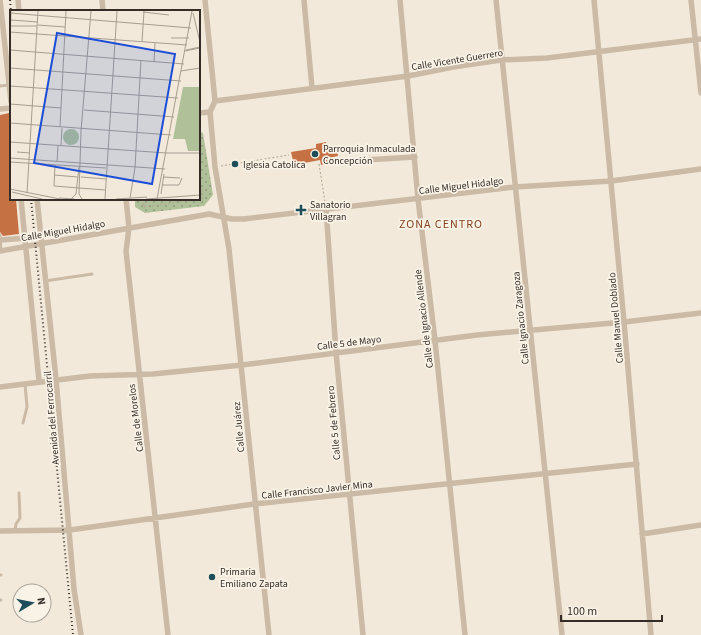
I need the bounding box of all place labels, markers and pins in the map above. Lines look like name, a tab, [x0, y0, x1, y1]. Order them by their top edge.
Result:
place label: Parroquia Inmaculada Concepción	[323, 142, 416, 168]
marker: Parroquia Inmaculada Concepción	[310, 149, 320, 159]
place label: Iglesia Catolica	[243, 158, 306, 172]
marker: Iglesia Catolica	[230, 159, 240, 169]
place label: Sanatorio Villagran	[310, 198, 351, 224]
marker: Sanatorio Villagran	[295, 204, 307, 216]
place label: Primaria Emiliano Zapata	[220, 565, 288, 591]
marker: Primaria Emiliano Zapata	[207, 572, 217, 582]

